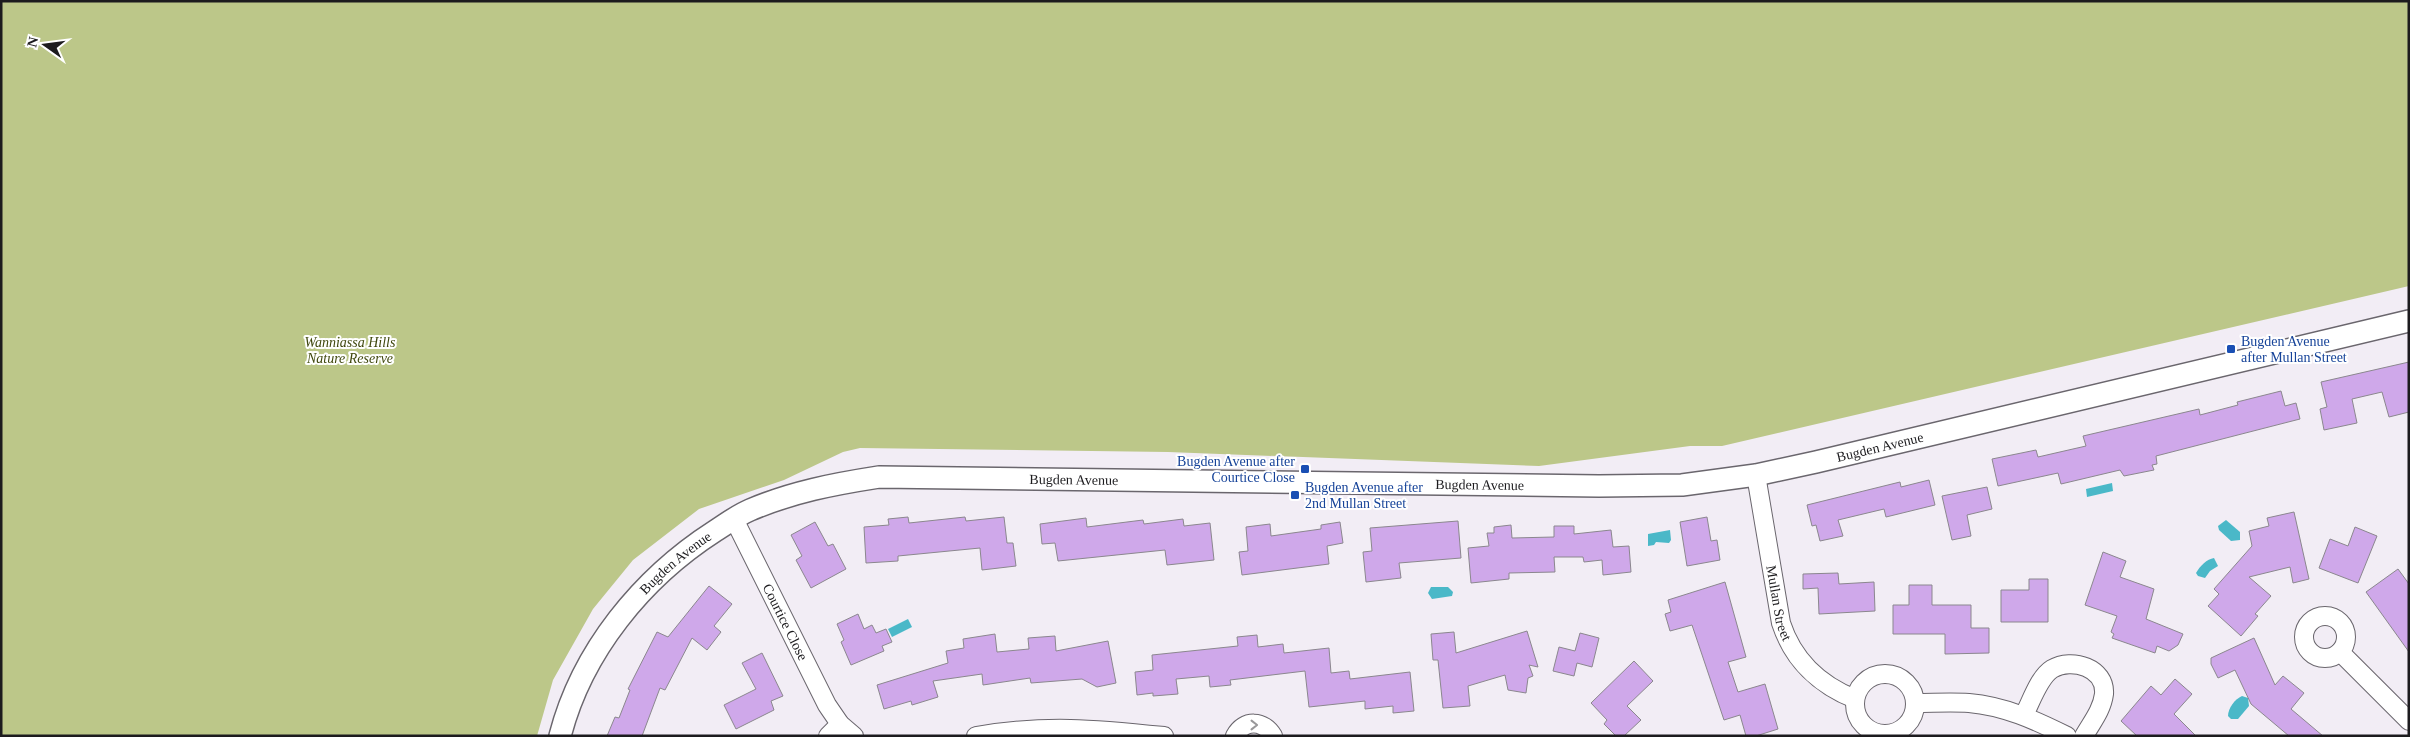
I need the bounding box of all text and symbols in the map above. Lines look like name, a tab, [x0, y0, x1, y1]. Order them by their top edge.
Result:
north arrow	[20, 20, 70, 70]
text: N	[24, 35, 41, 49]
place label: Bugden Avenue after Mullan Street	[2241, 334, 2347, 365]
park label: Wanniassa Hills Nature Reserve	[305, 335, 396, 366]
marker: Bugden Avenue after Mullan Street	[2225, 343, 2237, 355]
street label: Bugden Avenue	[1835, 430, 1925, 465]
place label: Bugden Avenue after Courtice Close	[1177, 454, 1295, 485]
marker: Bugden Avenue after Courtice Close	[1299, 463, 1311, 475]
street label: Bugden Avenue	[1029, 472, 1118, 488]
street label: Bugden Avenue	[1435, 477, 1524, 493]
place label: Bugden Avenue after 2nd Mullan Street	[1305, 480, 1423, 511]
marker: Bugden Avenue after 2nd Mullan Street	[1289, 489, 1301, 501]
street label: Bugden Avenue	[637, 529, 714, 597]
street label: Mullan Street	[1763, 564, 1794, 643]
street label: Courtice Close	[760, 581, 810, 663]
one-way arrow	[1250, 720, 1258, 730]

